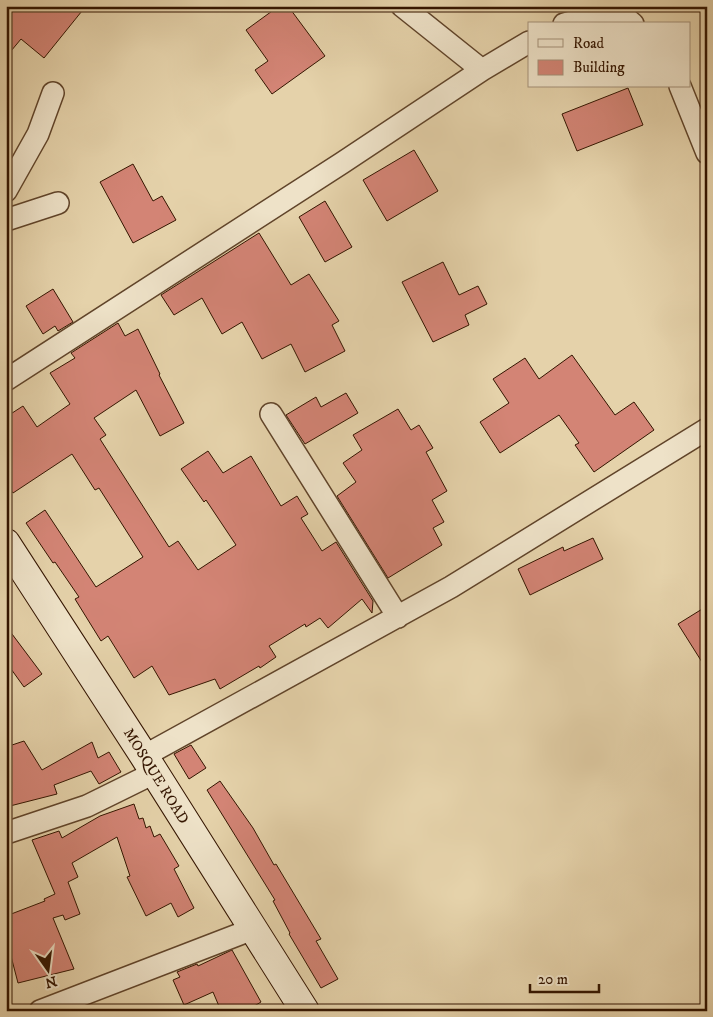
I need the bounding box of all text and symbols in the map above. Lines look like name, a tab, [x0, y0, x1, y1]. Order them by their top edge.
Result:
legend	[528, 22, 690, 88]
text: Road	[573, 34, 605, 53]
text: Building	[573, 58, 625, 77]
street label: MOSQUE ROAD	[119, 724, 193, 828]
north arrow	[22, 944, 72, 994]
scale bar	[530, 962, 599, 994]
text: 20 m	[538, 970, 568, 989]
text: N	[43, 972, 59, 992]

